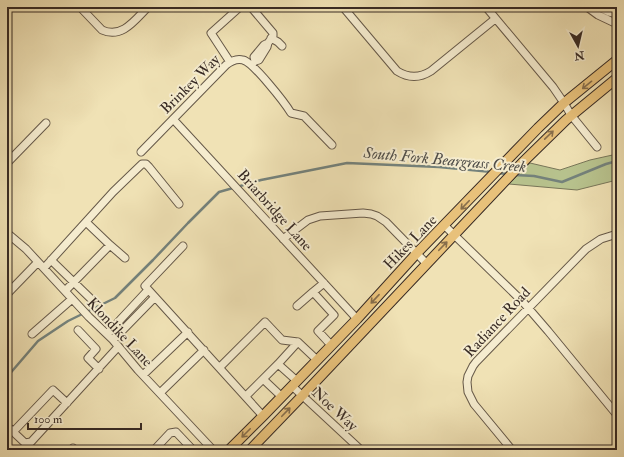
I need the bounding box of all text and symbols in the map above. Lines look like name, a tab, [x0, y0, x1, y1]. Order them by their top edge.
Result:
north arrow	[558, 26, 598, 66]
text: N	[572, 48, 586, 63]
street label: Brinkey Way	[157, 50, 224, 118]
one-way arrow	[581, 80, 592, 89]
one-way arrow	[544, 130, 554, 140]
water label: South Fork Beargrass Creek	[362, 143, 527, 177]
street label: Briarbridge Lane	[233, 166, 316, 255]
one-way arrow	[460, 200, 470, 210]
street label: Hikes Lane	[380, 211, 441, 274]
one-way arrow	[438, 241, 448, 251]
street label: Radiance Road	[460, 283, 535, 361]
street label: Klondike Lane	[83, 294, 157, 371]
one-way arrow	[370, 294, 380, 304]
street label: Noe Way	[308, 383, 362, 436]
scale bar	[28, 405, 141, 431]
one-way arrow	[282, 407, 291, 417]
text: 100 m	[34, 412, 63, 427]
one-way arrow	[241, 428, 251, 438]

